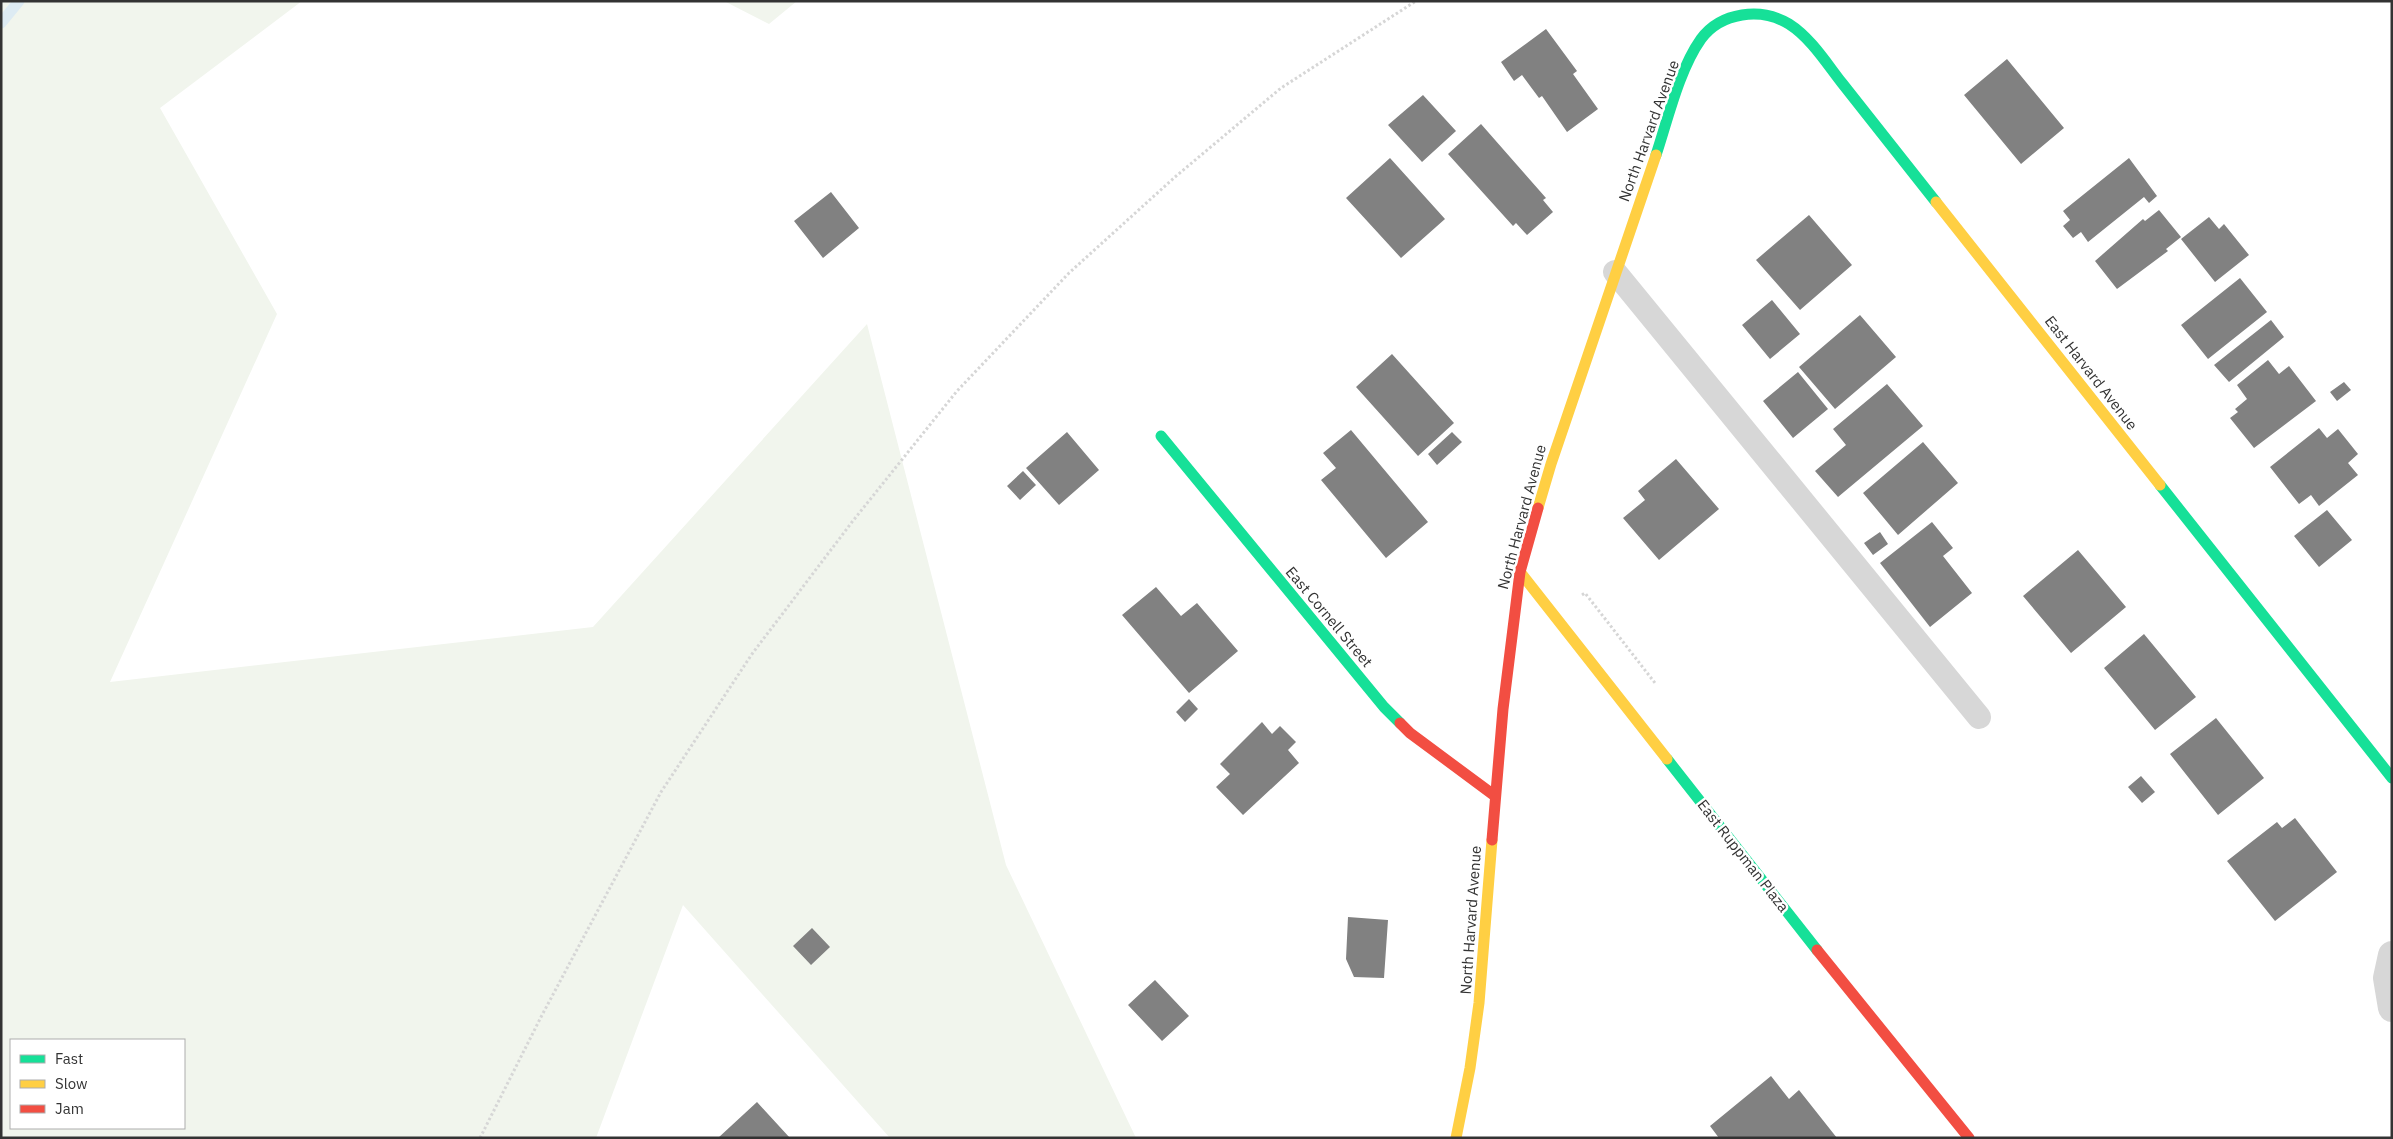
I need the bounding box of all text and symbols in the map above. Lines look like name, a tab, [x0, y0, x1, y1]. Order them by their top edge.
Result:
street label: North Harvard Avenue	[1614, 57, 1683, 204]
street label: East Harvard Avenue	[2041, 312, 2142, 434]
street label: North Harvard Avenue	[1493, 442, 1550, 591]
street label: East Cornell Street	[1282, 562, 1377, 671]
street label: East Ruppman Plaza	[1694, 796, 1793, 916]
street label: North Harvard Avenue	[1456, 845, 1485, 995]
legend	[10, 1039, 185, 1129]
text: Fast	[55, 1049, 83, 1068]
text: Slow	[55, 1074, 88, 1093]
text: Jam	[55, 1099, 84, 1118]

